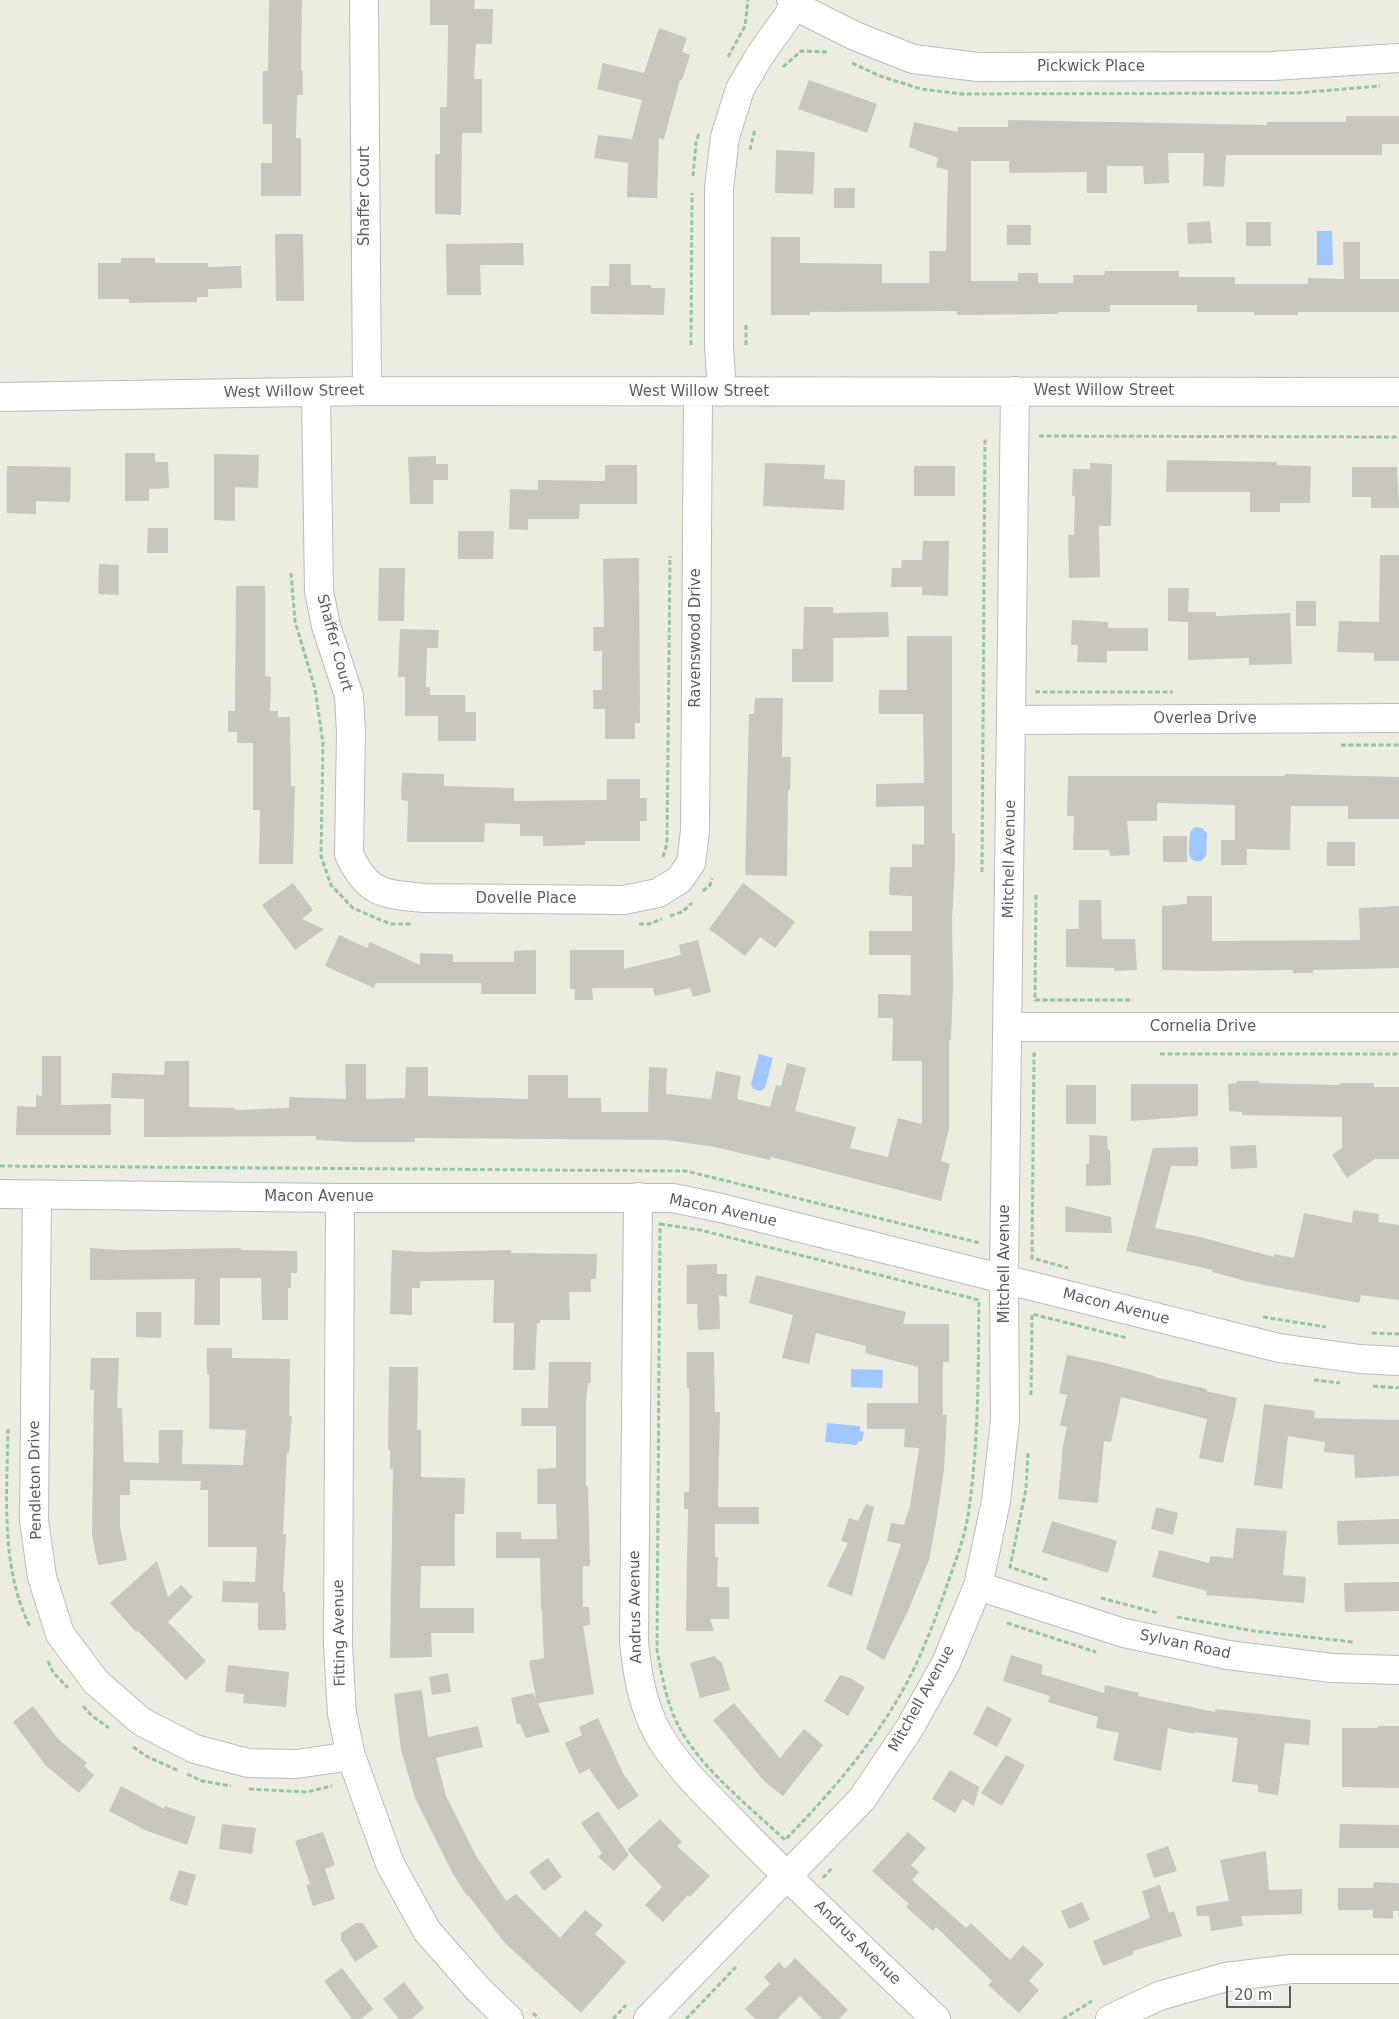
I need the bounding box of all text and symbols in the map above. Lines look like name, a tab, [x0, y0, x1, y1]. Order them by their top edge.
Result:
street label: Pickwick Place	[1037, 58, 1145, 76]
street label: Shaffer Court	[356, 146, 374, 246]
street label: West Willow Street	[224, 382, 364, 402]
street label: West Willow Street	[1034, 382, 1174, 400]
street label: West Willow Street	[629, 383, 769, 401]
street label: Ravenswood Drive	[687, 568, 705, 708]
street label: Shaffer Court	[312, 592, 356, 694]
street label: Overlea Drive	[1153, 710, 1257, 728]
street label: Mitchell Avenue	[1000, 799, 1020, 919]
street label: Dovelle Place	[475, 890, 577, 908]
street label: Cornelia Drive	[1150, 1018, 1256, 1036]
street label: Macon Avenue	[264, 1188, 374, 1206]
street label: Macon Avenue	[668, 1191, 778, 1231]
street label: Mitchell Avenue	[996, 1205, 1014, 1323]
street label: Macon Avenue	[1061, 1285, 1171, 1329]
street label: Pendleton Drive	[26, 1420, 46, 1540]
street label: Andrus Avenue	[626, 1550, 646, 1664]
street label: Fitting Avenue	[330, 1579, 350, 1687]
street label: Sylvan Road	[1138, 1627, 1232, 1663]
street label: Mitchell Avenue	[885, 1643, 959, 1755]
street label: Andrus Avenue	[810, 1897, 904, 1989]
scale bar	[1229, 1976, 1294, 2008]
text: 20 m	[1234, 1986, 1272, 2004]

